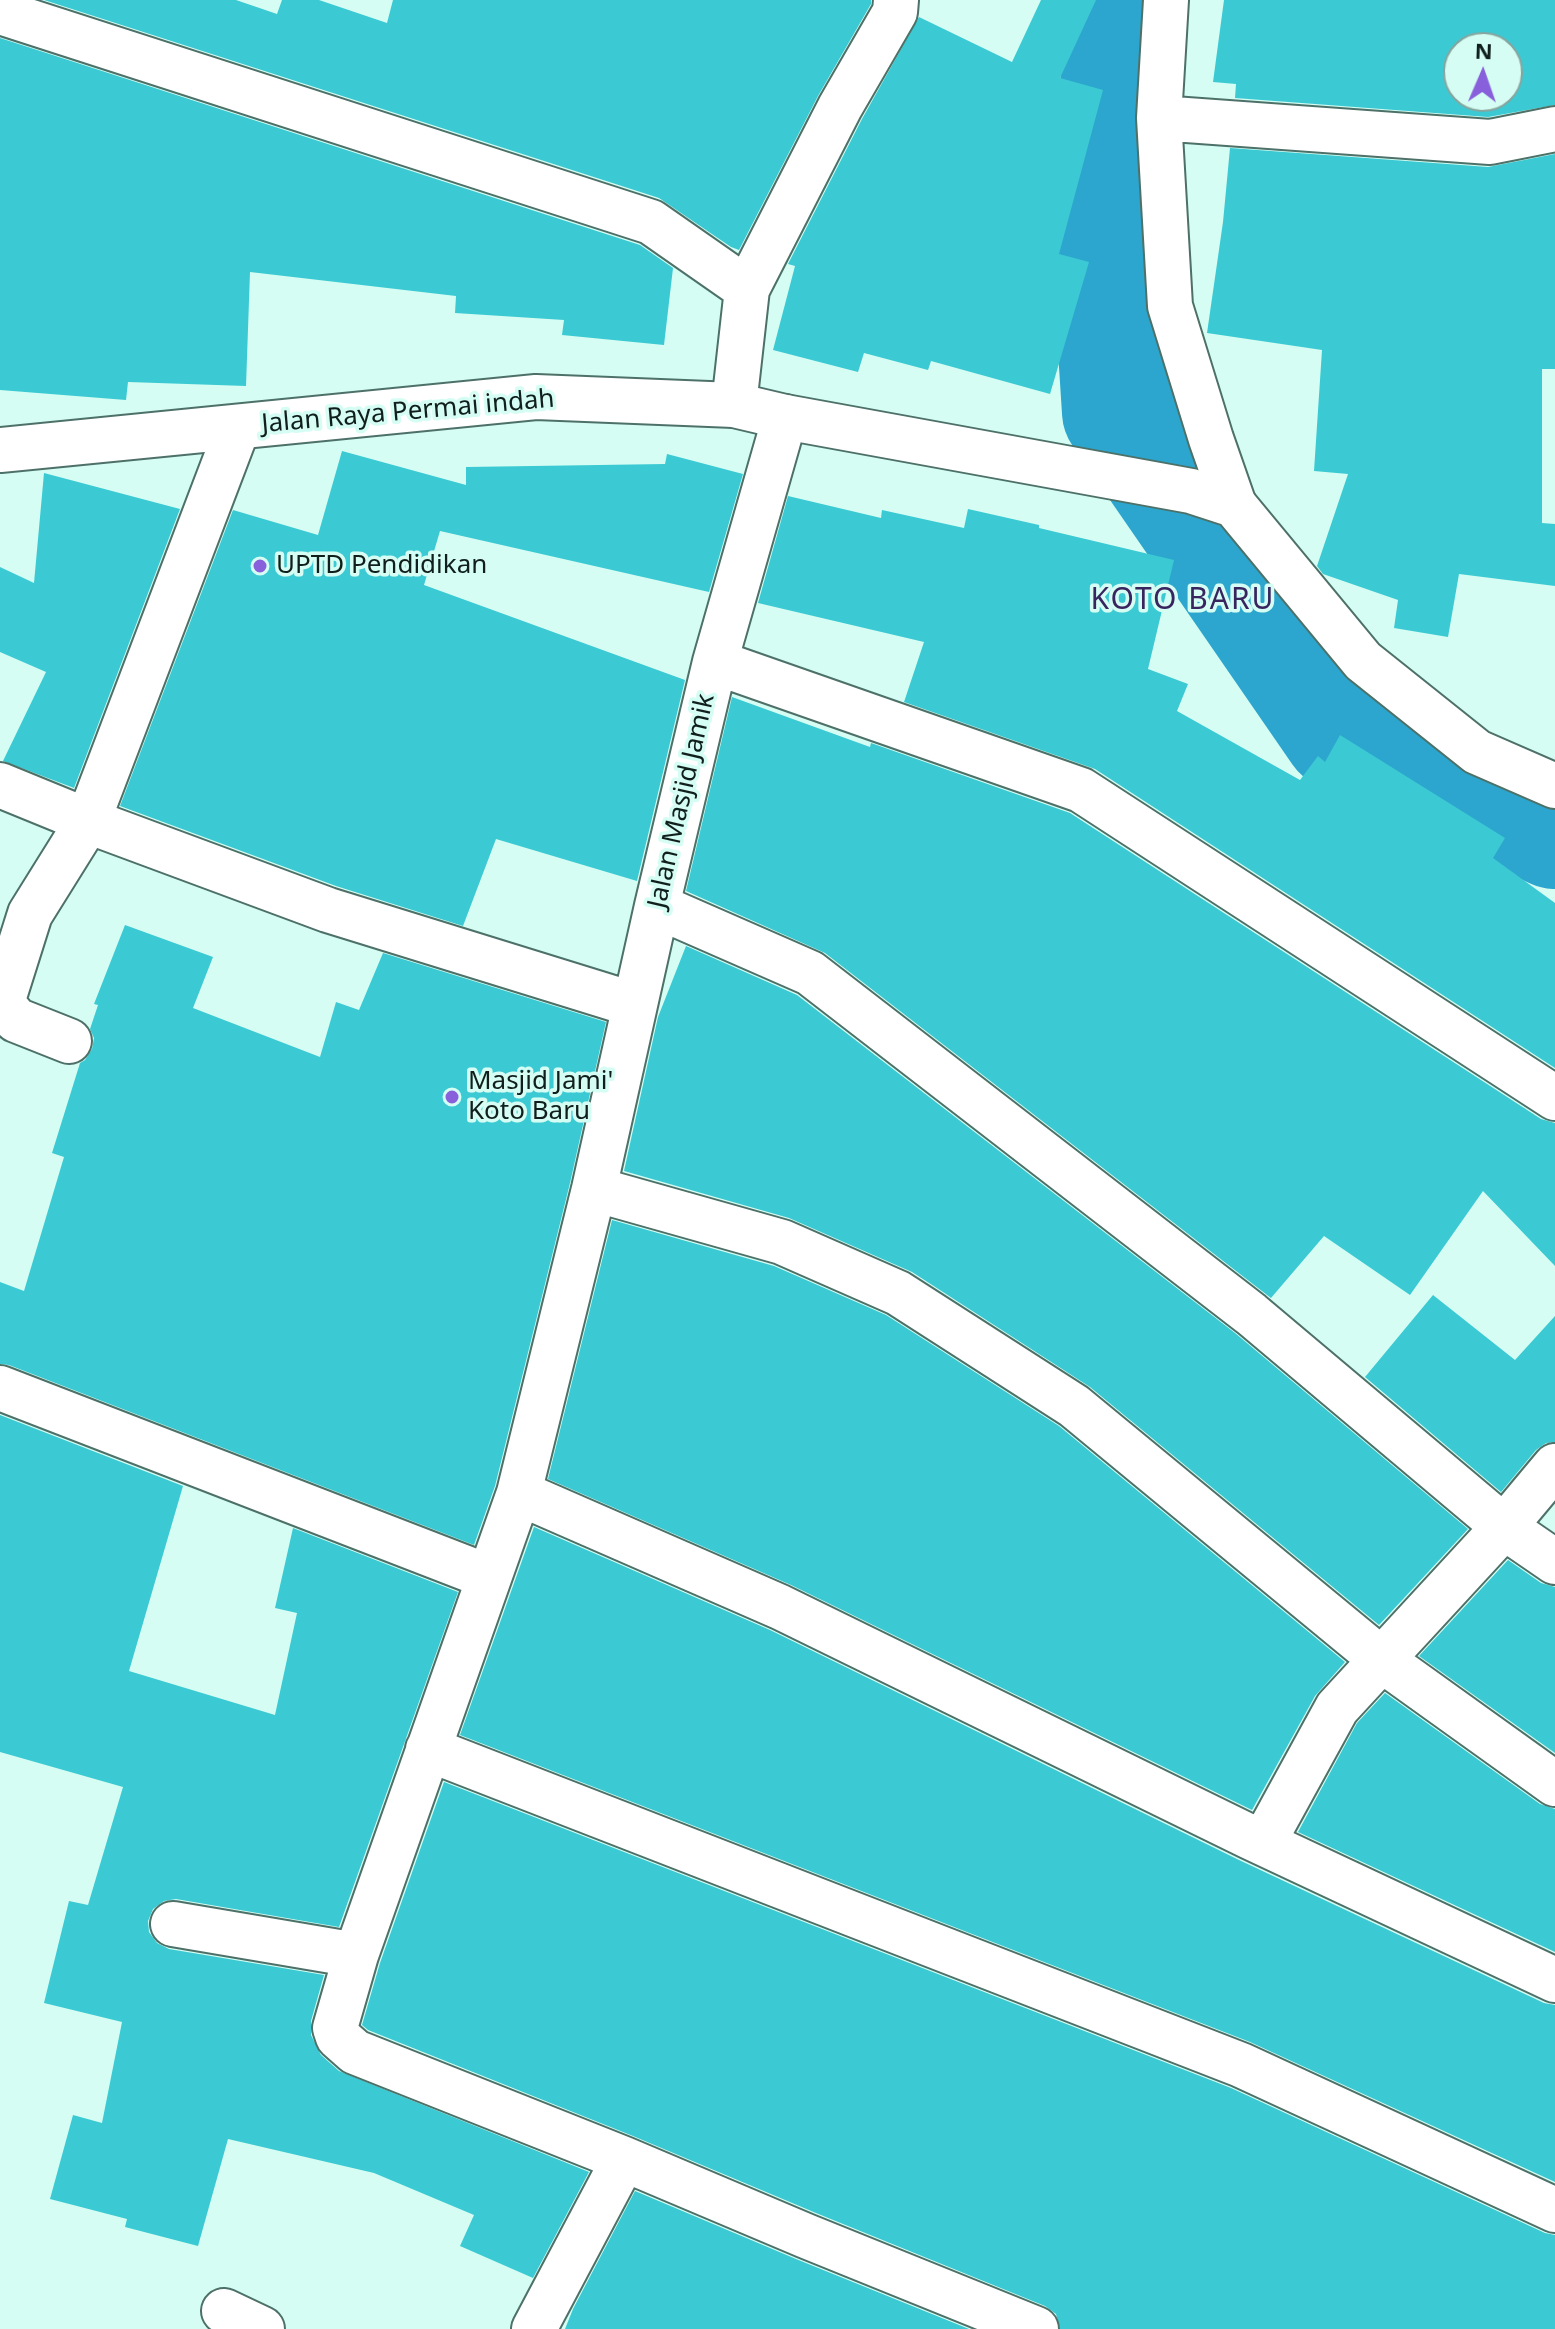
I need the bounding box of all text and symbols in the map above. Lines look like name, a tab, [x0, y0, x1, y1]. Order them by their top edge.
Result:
north arrow	[1443, 32, 1523, 112]
text: N	[1474, 35, 1493, 65]
street label: Jalan Raya Permai indah	[260, 384, 556, 440]
place label: UPTD Pendidikan	[276, 550, 487, 582]
marker: UPTD Pendidikan	[251, 557, 269, 575]
district label: KOTO BARU	[1090, 582, 1276, 618]
street label: Jalan Masjid Jamik	[642, 691, 722, 911]
place label: Masjid Jami' Koto Baru	[468, 1066, 613, 1128]
marker: Masjid Jami' Koto Baru	[443, 1088, 461, 1106]

